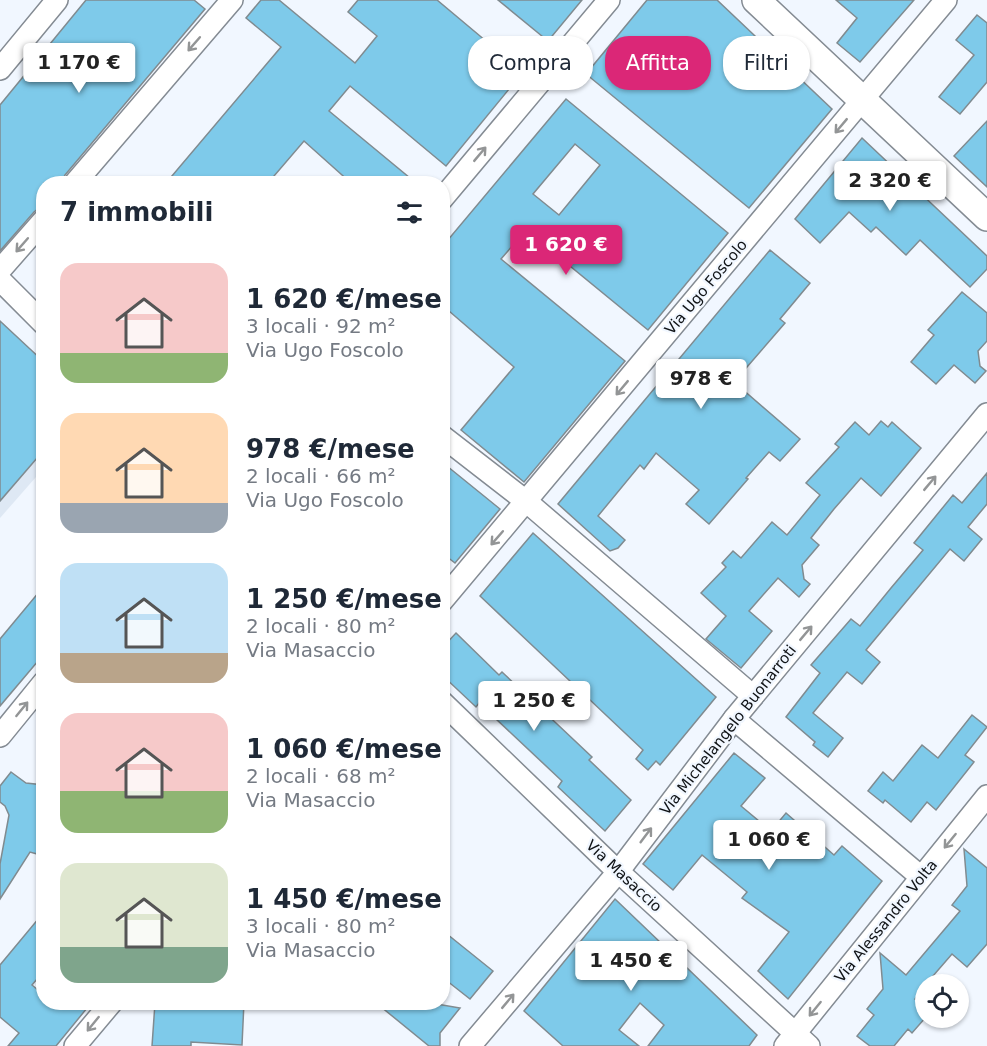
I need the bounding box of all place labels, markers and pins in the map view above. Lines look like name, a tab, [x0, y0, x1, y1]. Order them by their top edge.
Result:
pin: 1 170 €	[24, 43, 134, 94]
pin: 2 320 €	[835, 161, 945, 212]
pin: 1 620 €	[511, 225, 621, 276]
pin: 978 €	[659, 359, 743, 410]
pin: 1 250 €	[479, 681, 589, 732]
pin: 1 060 €	[714, 820, 824, 871]
pin: 1 450 €	[576, 941, 686, 992]

